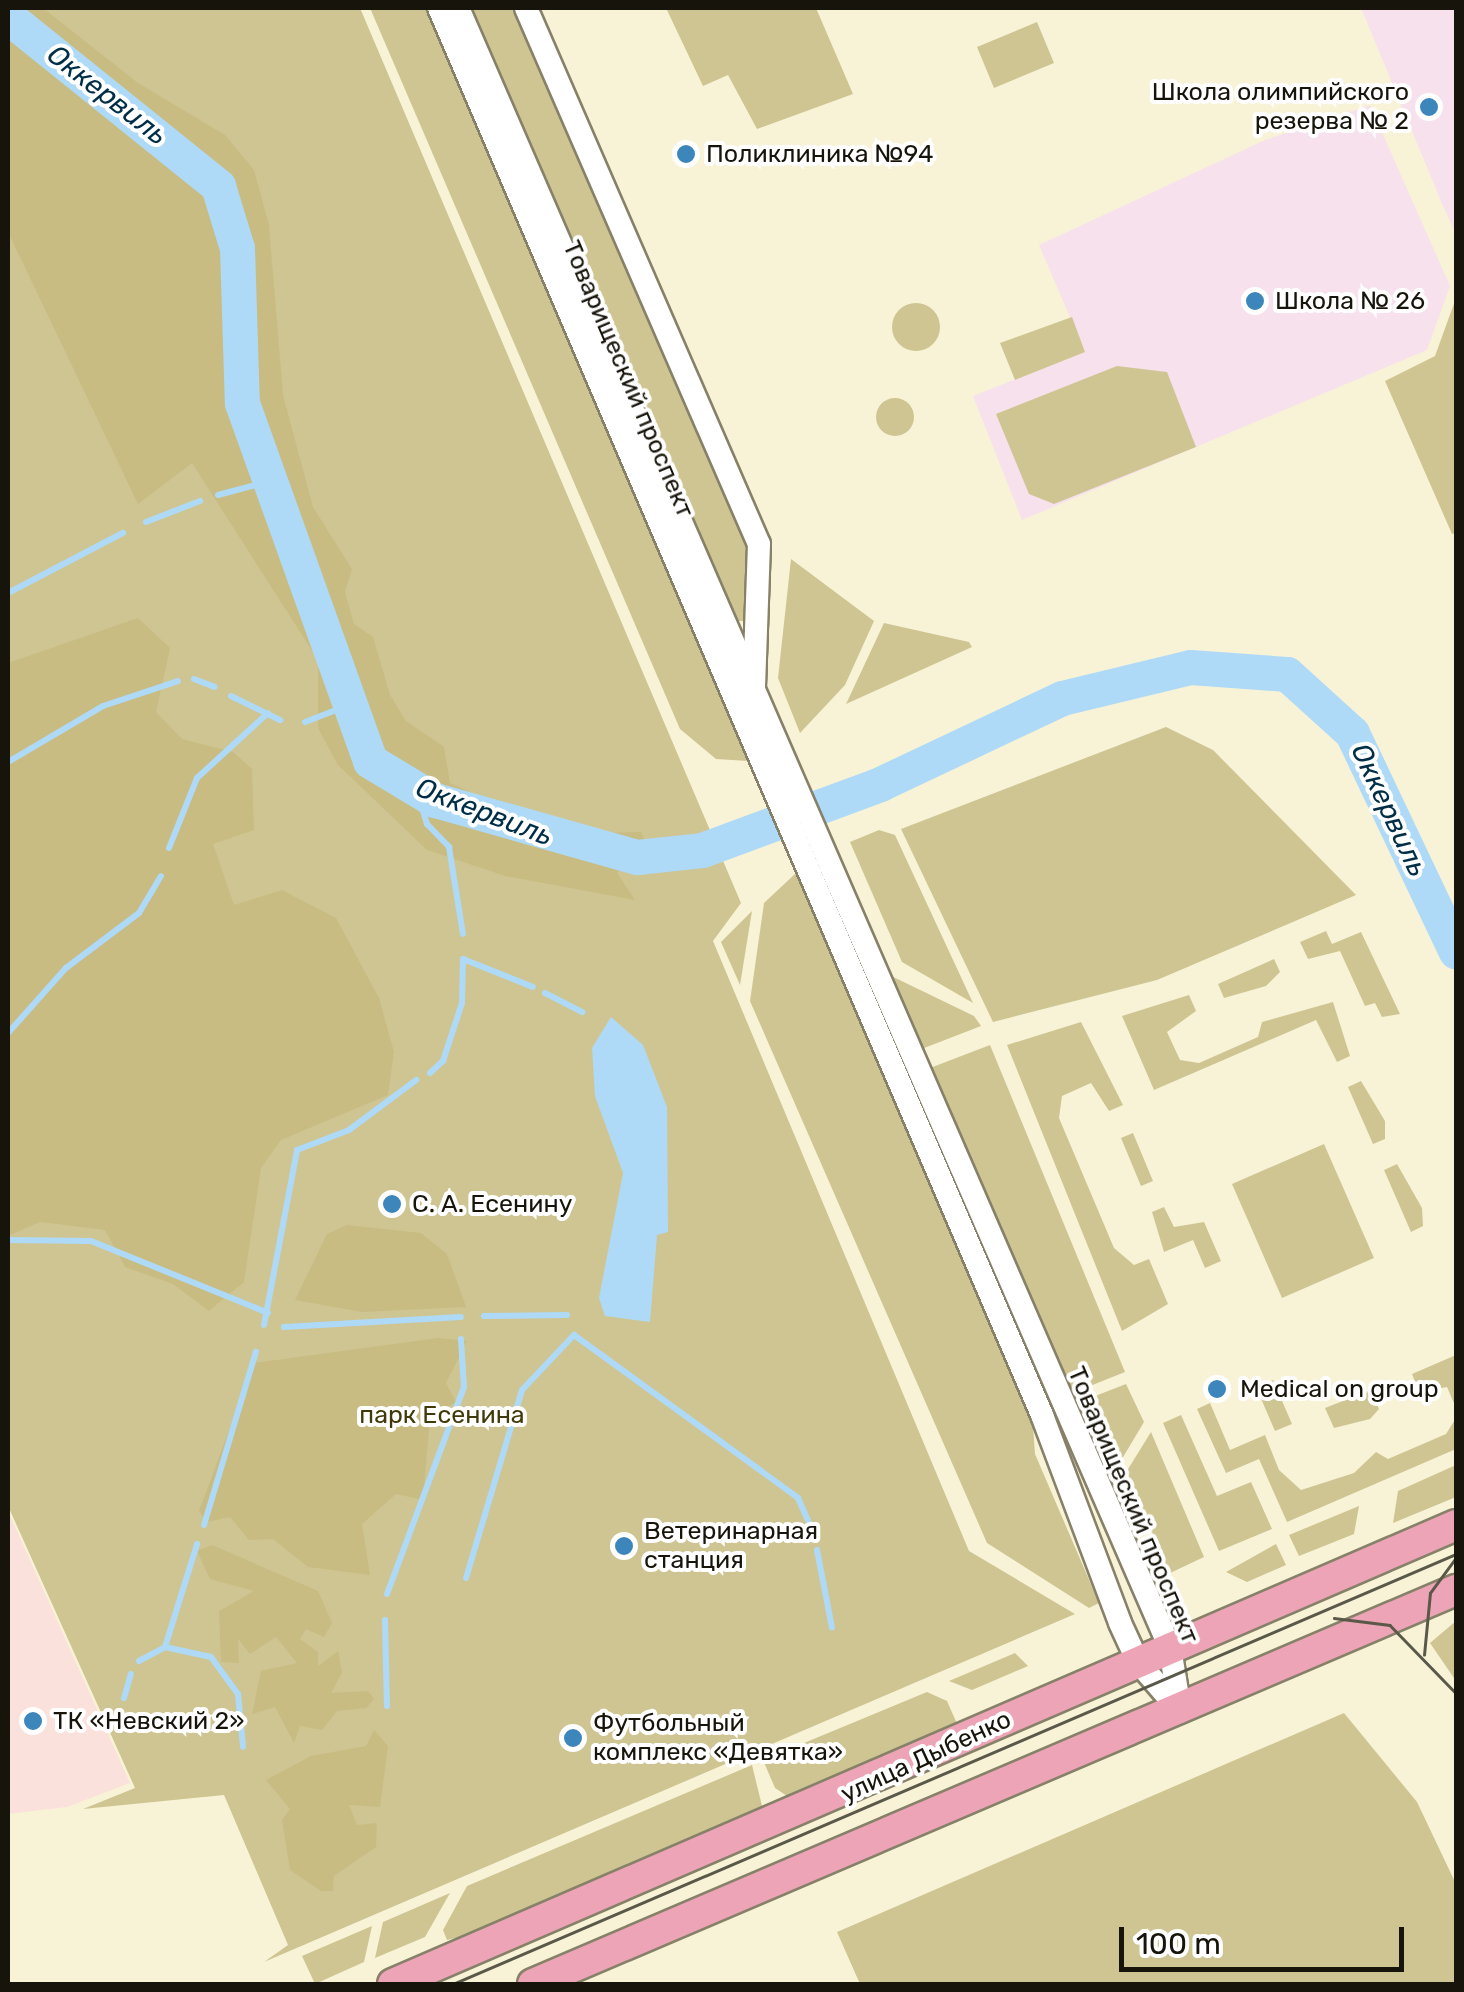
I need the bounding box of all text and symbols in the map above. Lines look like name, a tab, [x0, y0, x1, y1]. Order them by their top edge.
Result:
water label: Оккервиль	[40, 38, 174, 152]
place label: Школа олимпийского резерва № 2	[1152, 78, 1409, 137]
marker: Школа олимпийского резерва № 2	[1418, 96, 1440, 118]
place label: Поликлиника №94	[706, 139, 933, 169]
marker: Поликлиника №94	[675, 143, 697, 165]
street label: Товарищеский проспект	[556, 236, 700, 522]
place label: Школа № 26	[1275, 286, 1425, 316]
marker: Школа № 26	[1244, 290, 1266, 312]
water label: Оккервиль	[1344, 738, 1434, 882]
water label: Оккервиль	[411, 771, 557, 853]
place label: С. А. Есенину	[412, 1189, 572, 1219]
marker: С. А. Есенину	[381, 1193, 403, 1215]
street label: Товарищеский проспект	[1061, 1362, 1205, 1648]
place label: Medical on group	[1240, 1374, 1439, 1404]
marker: Medical on group	[1204, 1376, 1230, 1402]
park label: парк Есенина	[359, 1400, 525, 1430]
place label: Ветеринарная станция	[644, 1517, 818, 1576]
marker: Ветеринарная станция	[613, 1535, 635, 1557]
street label: улица Дыбенко	[836, 1704, 1016, 1810]
place label: ТК «Невский 2»	[53, 1706, 244, 1736]
place label: Футбольный комплекс «Девятка»	[593, 1709, 843, 1768]
marker: ТК «Невский 2»	[22, 1710, 44, 1732]
marker: Футбольный комплекс «Девятка»	[562, 1727, 584, 1749]
scale bar	[1124, 1907, 1409, 1969]
text: 100 m	[1136, 1926, 1221, 1962]

